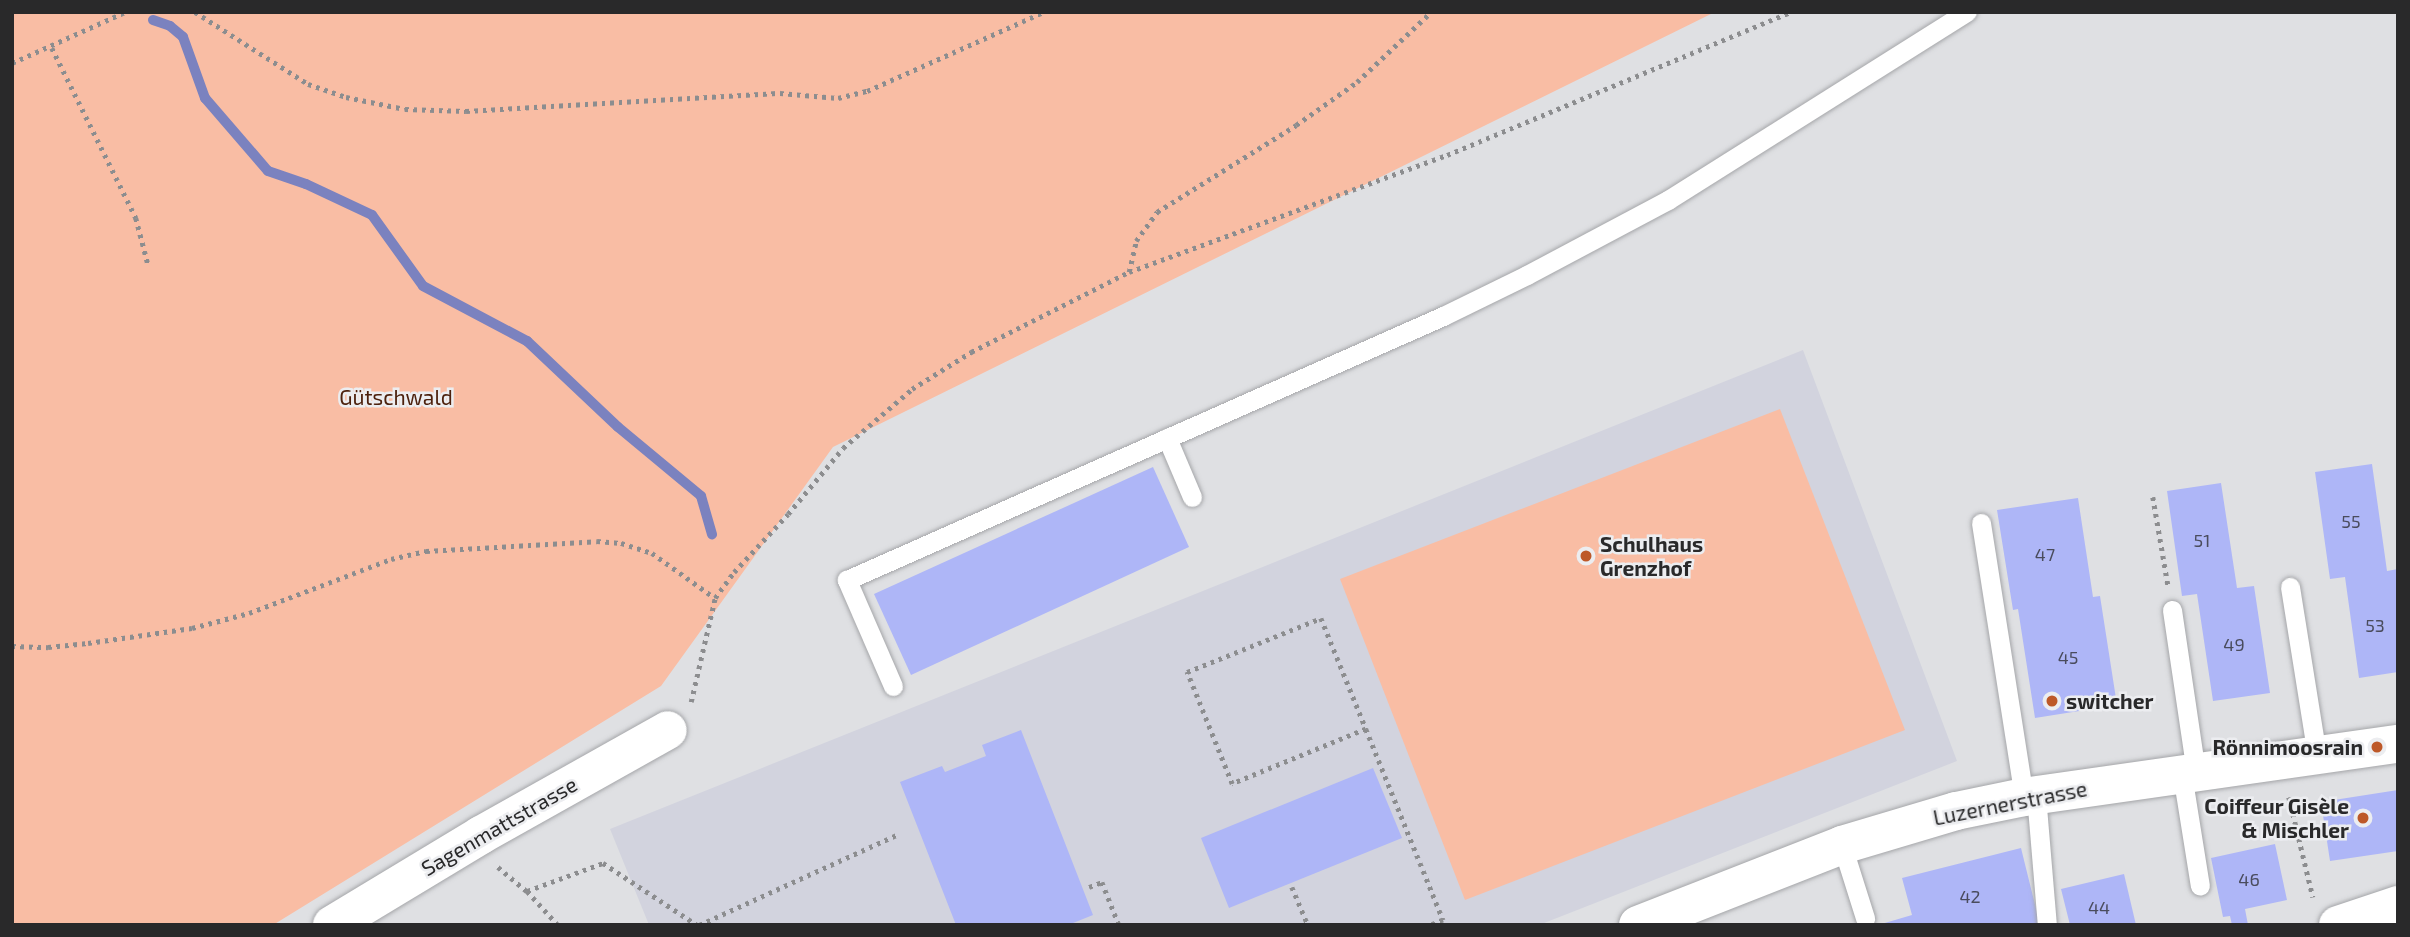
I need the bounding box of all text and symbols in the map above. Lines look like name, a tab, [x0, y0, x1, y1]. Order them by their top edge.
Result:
park label: Gütschwald	[339, 384, 453, 410]
house number: 55	[2341, 510, 2361, 532]
house number: 51	[2194, 529, 2210, 551]
place label: Schulhaus Grenzhof	[1600, 531, 1703, 581]
house number: 47	[2035, 543, 2055, 565]
marker: Schulhaus Grenzhof	[1578, 548, 1594, 564]
house number: 53	[2365, 614, 2385, 636]
house number: 49	[2223, 633, 2245, 655]
house number: 45	[2058, 646, 2078, 668]
place label: switcher	[2066, 688, 2154, 714]
marker: switcher	[2044, 693, 2060, 709]
place label: Rönnimoosrain	[2212, 734, 2363, 760]
marker: Rönnimoosrain	[2369, 739, 2385, 755]
street label: Sagenmattstrasse	[417, 771, 581, 881]
street label: Luzernerstrasse	[1931, 776, 2089, 830]
place label: Coiffeur Gisèle & Mischler	[2204, 793, 2349, 843]
marker: Coiffeur Gisèle & Mischler	[2355, 810, 2371, 826]
house number: 46	[2238, 868, 2260, 890]
house number: 42	[1959, 885, 1981, 907]
house number: 44	[2088, 896, 2110, 918]

